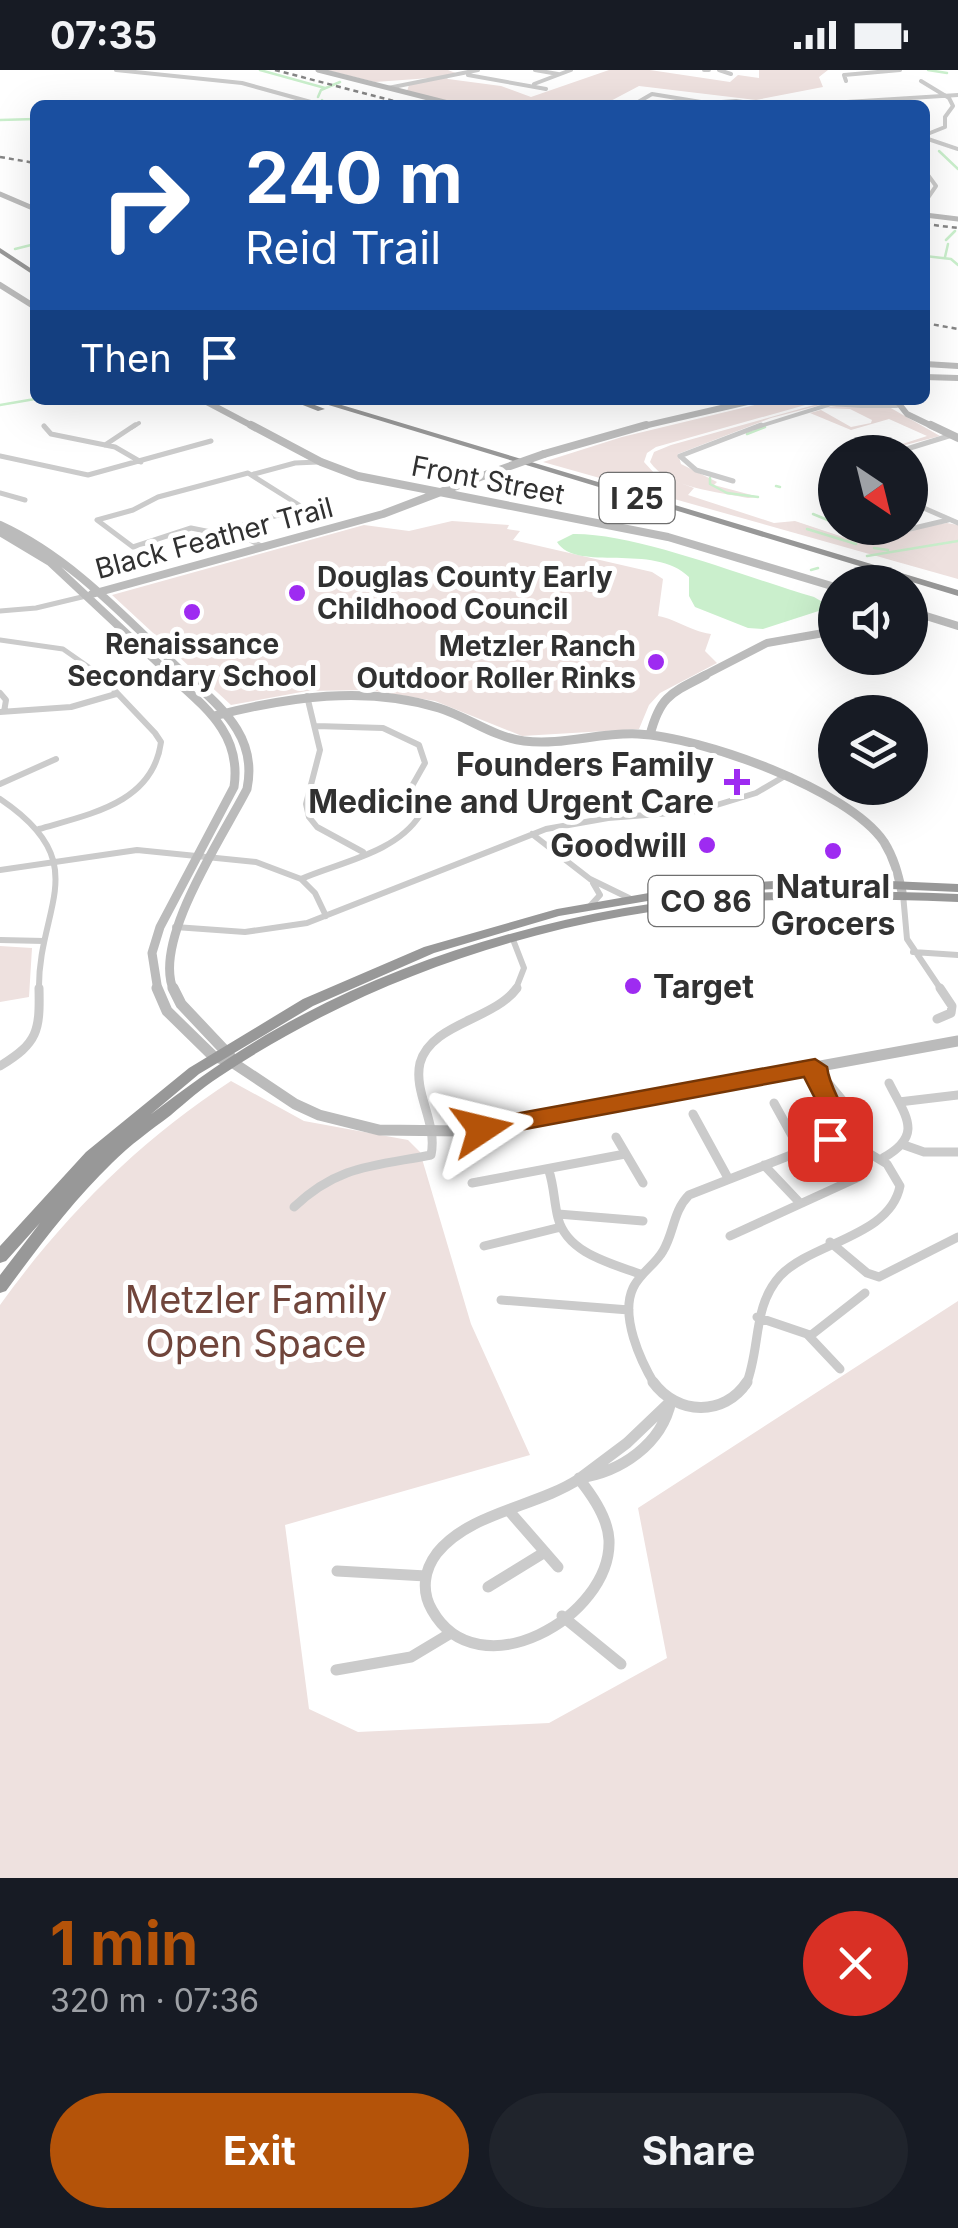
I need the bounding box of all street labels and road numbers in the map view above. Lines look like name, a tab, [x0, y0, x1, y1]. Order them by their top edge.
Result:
street label: Front Street	[409, 449, 567, 511]
road number: I 25	[600, 473, 674, 523]
street label: Black Feather Trail	[91, 490, 337, 586]
road number: CO 86	[648, 876, 764, 926]

